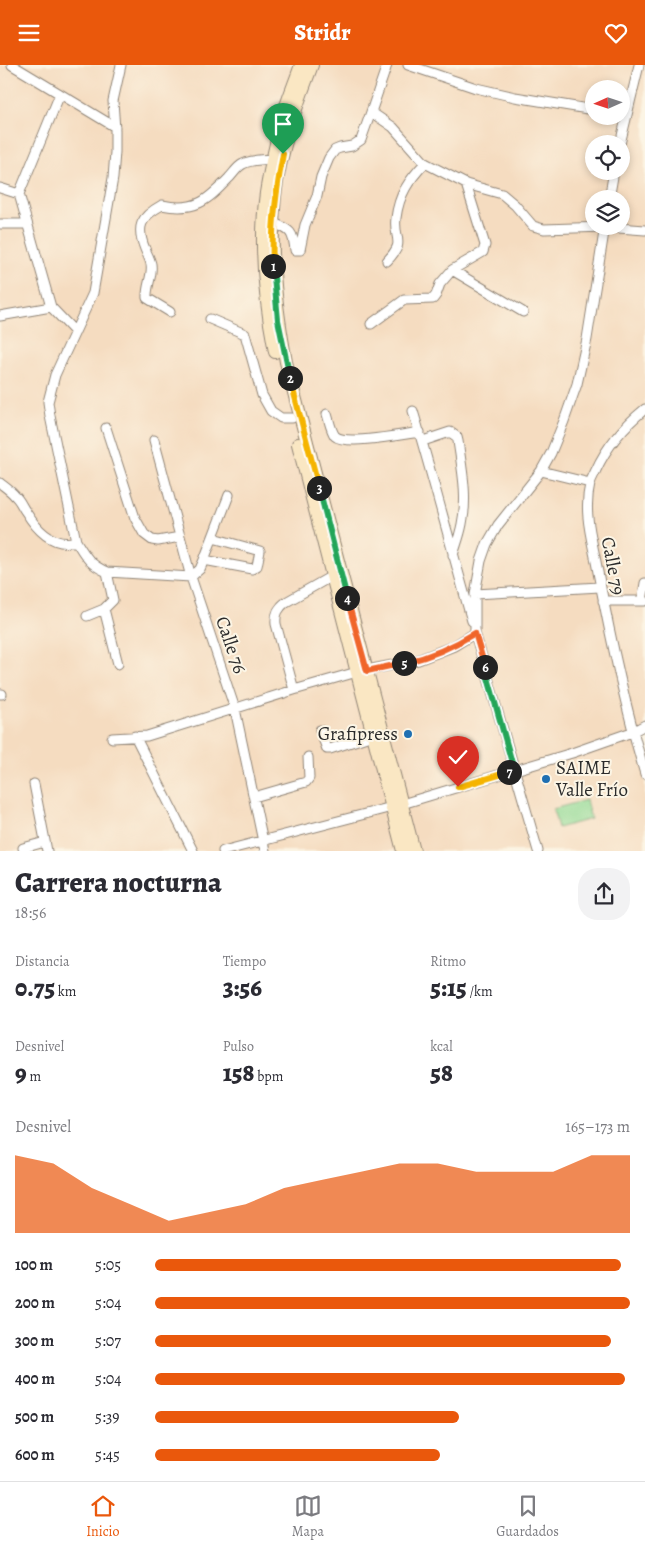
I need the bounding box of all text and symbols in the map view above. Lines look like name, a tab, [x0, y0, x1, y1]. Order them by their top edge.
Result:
text: Stridr	[294, 18, 351, 48]
icon: menu	[15, 19, 43, 47]
icon: heart	[602, 19, 630, 47]
north arrow	[585, 80, 630, 125]
map controls	[585, 80, 630, 235]
pin	[262, 103, 304, 154]
icon: arrive	[269, 110, 297, 138]
button: locate	[585, 135, 630, 180]
button: layers	[585, 190, 630, 235]
pin: 1	[260, 253, 286, 279]
text: 1	[271, 257, 276, 276]
pin: 2	[278, 365, 302, 391]
text: 2	[287, 369, 294, 388]
pin: 3	[306, 475, 332, 501]
text: 3	[316, 479, 323, 498]
street label: Calle 79	[595, 535, 631, 597]
pin: 4	[334, 585, 360, 611]
text: 4	[344, 589, 351, 608]
street label: Calle 76	[209, 613, 253, 677]
pin: 5	[392, 651, 416, 675]
text: 5	[402, 654, 407, 673]
pin: 6	[472, 655, 498, 679]
text: 6	[482, 658, 489, 677]
place label: Grafipress	[318, 721, 398, 747]
marker: Grafipress	[402, 728, 414, 740]
pin	[437, 736, 479, 787]
icon: check	[444, 743, 472, 771]
place label: SAIME Valle Frío	[555, 755, 628, 803]
pin: 7	[496, 759, 522, 785]
text: 7	[507, 763, 512, 782]
marker: SAIME Valle Frío	[540, 773, 552, 785]
text: Carrera nocturna	[15, 864, 222, 902]
button: share	[578, 868, 630, 920]
text: 18:56	[15, 902, 46, 924]
text: Distancia	[15, 952, 70, 971]
text: Tiempo	[223, 952, 266, 971]
text: Ritmo	[430, 952, 466, 971]
text: 0.75	[15, 971, 55, 1005]
text: 3:56	[223, 971, 262, 1005]
text: 5:15	[430, 971, 467, 1005]
text: km	[55, 982, 76, 1001]
text: /km	[467, 982, 493, 1001]
text: Desnivel	[15, 1037, 64, 1056]
text: Pulso	[223, 1037, 254, 1056]
text: kcal	[430, 1037, 453, 1056]
text: 9	[15, 1056, 27, 1090]
text: 158	[223, 1056, 254, 1090]
text: 58	[430, 1056, 453, 1090]
text: m	[27, 1067, 41, 1086]
text: bpm	[254, 1067, 283, 1086]
text: Desnivel	[15, 1116, 71, 1138]
text: 165–173 m	[565, 1116, 630, 1138]
text: 100 m	[15, 1254, 53, 1276]
text: 5:05	[95, 1254, 121, 1276]
text: 200 m	[15, 1292, 55, 1314]
text: 5:04	[95, 1292, 121, 1314]
text: 300 m	[15, 1330, 54, 1352]
text: 5:07	[95, 1330, 121, 1352]
text: 400 m	[15, 1368, 55, 1390]
text: 5:04	[95, 1368, 121, 1390]
text: 500 m	[15, 1406, 54, 1428]
text: 5:39	[95, 1406, 120, 1428]
text: 600 m	[15, 1444, 55, 1466]
text: 5:45	[95, 1444, 120, 1466]
tab: Inicio	[86, 1492, 120, 1541]
tab: Mapa	[292, 1492, 324, 1541]
tab: Guardados	[496, 1492, 559, 1541]

